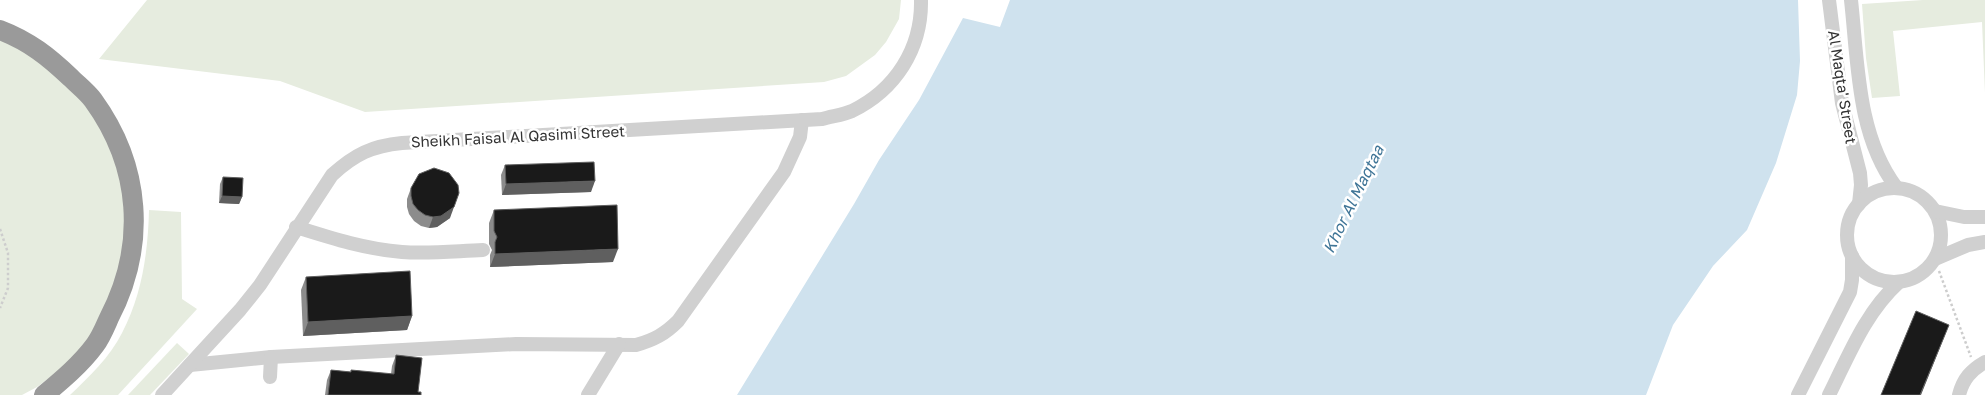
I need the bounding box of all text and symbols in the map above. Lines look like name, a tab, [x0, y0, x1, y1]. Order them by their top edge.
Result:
street label: Al Maqta' Street	[1825, 29, 1861, 145]
street label: Sheikh Faisal Al Qasimi Street	[410, 121, 626, 151]
water label: Khor Al Maqtaa	[1318, 141, 1388, 256]

